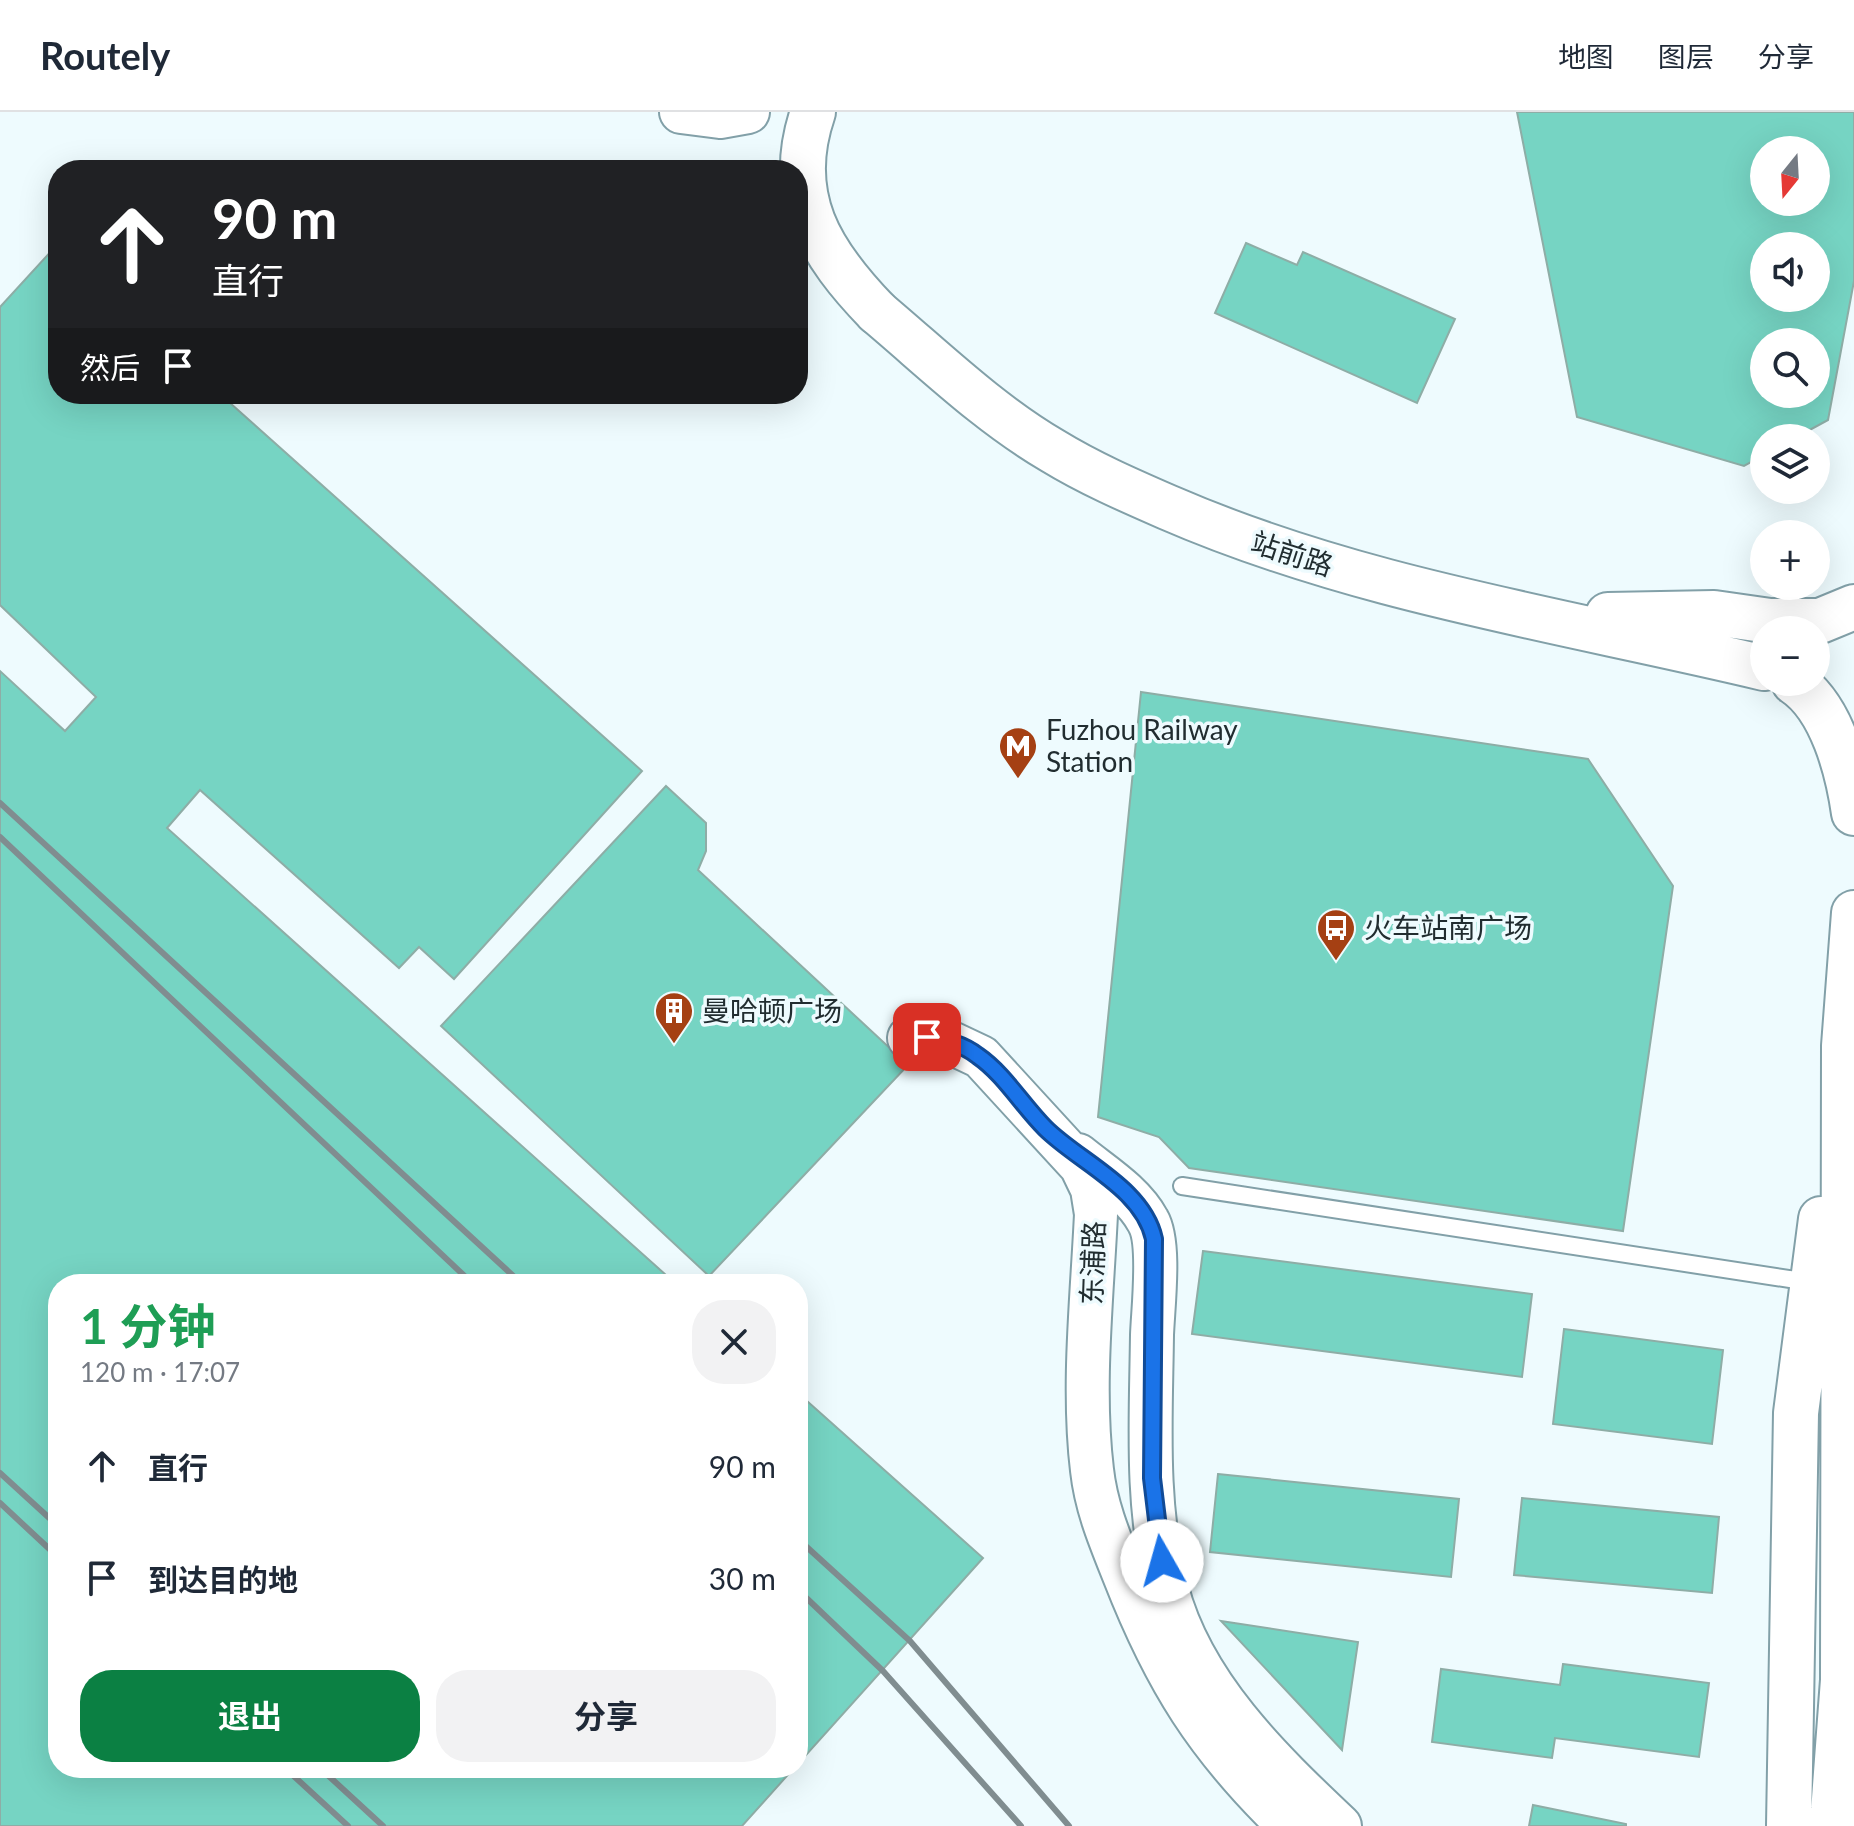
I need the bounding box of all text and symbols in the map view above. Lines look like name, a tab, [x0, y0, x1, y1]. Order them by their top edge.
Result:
text: Routely	[40, 32, 170, 78]
text: 地图	[1558, 39, 1614, 73]
text: 图层	[1658, 39, 1714, 73]
text: 分享	[1758, 39, 1814, 73]
north arrow	[1750, 136, 1830, 216]
map controls	[1750, 136, 1830, 696]
text: 90 m	[212, 184, 337, 251]
icon: ahead	[80, 192, 184, 296]
button: sound	[1750, 232, 1830, 312]
text: 直行	[212, 258, 284, 302]
button: search	[1750, 328, 1830, 408]
icon: arrive	[156, 344, 200, 388]
text: 然后	[80, 349, 140, 385]
button: layers	[1750, 424, 1830, 504]
button: +	[1750, 520, 1830, 600]
street label: 站前路	[1247, 524, 1338, 582]
button: −	[1750, 616, 1830, 696]
place label: Fuzhou Railway Station	[1046, 712, 1238, 778]
metro station icon: Fuzhou Railway Station	[997, 725, 1039, 780]
bus stop icon: 火车站南广场	[1315, 907, 1357, 962]
place label: 火车站南广场	[1364, 910, 1532, 944]
building icon: 曼哈顿广场	[653, 990, 695, 1045]
place label: 曼哈顿广场	[702, 993, 842, 1027]
pin	[893, 1003, 961, 1071]
icon: arrive	[905, 1015, 949, 1059]
street label: 东浦路	[1074, 1220, 1110, 1306]
text: 1 分钟	[80, 1297, 216, 1354]
button: close	[692, 1300, 776, 1384]
text: 120 m · 17:07	[80, 1356, 240, 1388]
icon: ahead	[80, 1444, 124, 1488]
text: 90 m	[709, 1448, 776, 1484]
text: 直行	[148, 1449, 208, 1485]
position arrow	[1120, 1519, 1204, 1603]
icon: arrive	[80, 1556, 124, 1600]
text: 30 m	[709, 1560, 776, 1596]
text: 到达目的地	[148, 1561, 298, 1597]
button: 退出	[80, 1670, 420, 1762]
button: 分享	[436, 1670, 776, 1762]

